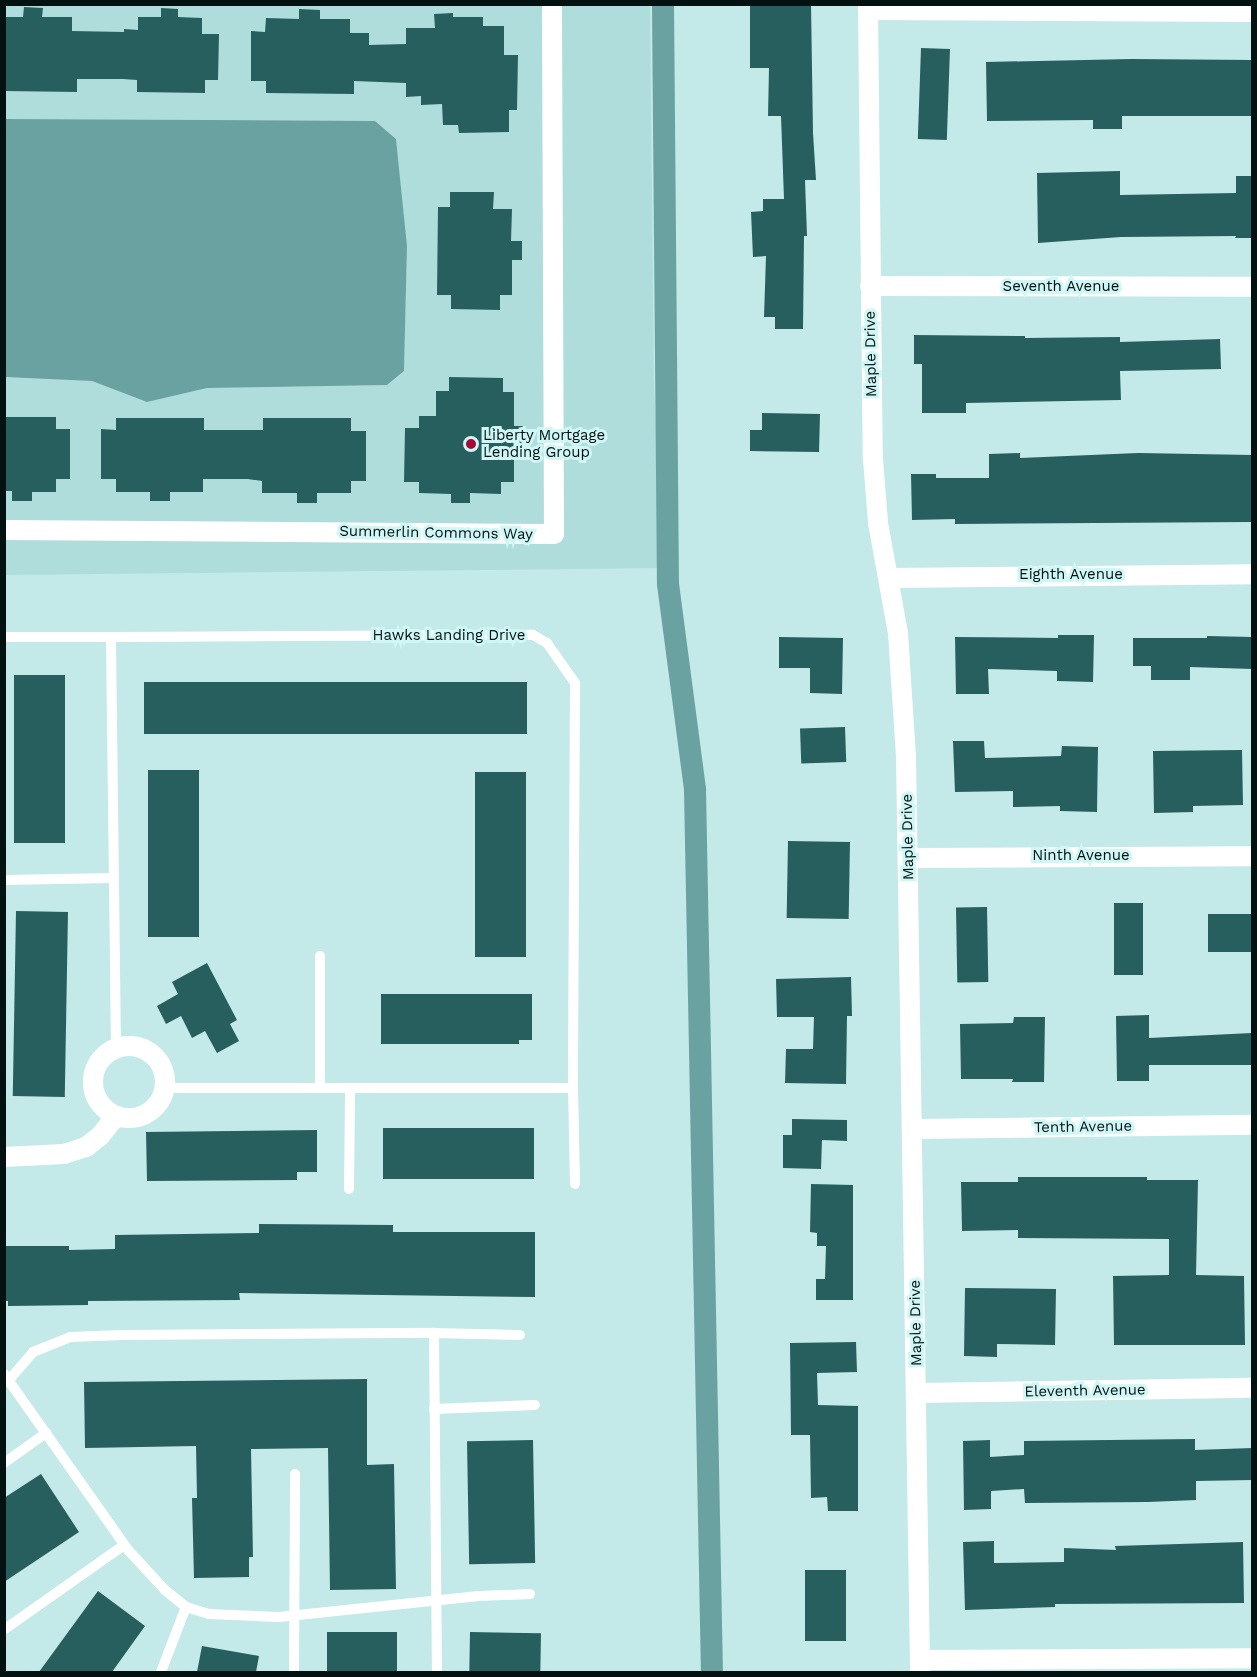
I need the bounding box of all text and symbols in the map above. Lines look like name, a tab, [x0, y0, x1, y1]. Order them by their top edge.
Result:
street label: Seventh Avenue	[1002, 278, 1120, 296]
street label: Maple Drive	[861, 311, 881, 397]
place label: Liberty Mortgage Lending Group	[483, 426, 606, 461]
marker: Liberty Mortgage Lending Group	[464, 437, 478, 451]
street label: Summerlin Commons Way	[339, 522, 533, 544]
street label: Eighth Avenue	[1019, 566, 1123, 584]
street label: Hawks Landing Drive	[373, 627, 525, 645]
street label: Maple Drive	[898, 794, 918, 880]
street label: Ninth Avenue	[1032, 847, 1130, 865]
street label: Tenth Avenue	[1033, 1117, 1133, 1137]
street label: Maple Drive	[906, 1280, 926, 1366]
street label: Eleventh Avenue	[1024, 1381, 1146, 1401]

